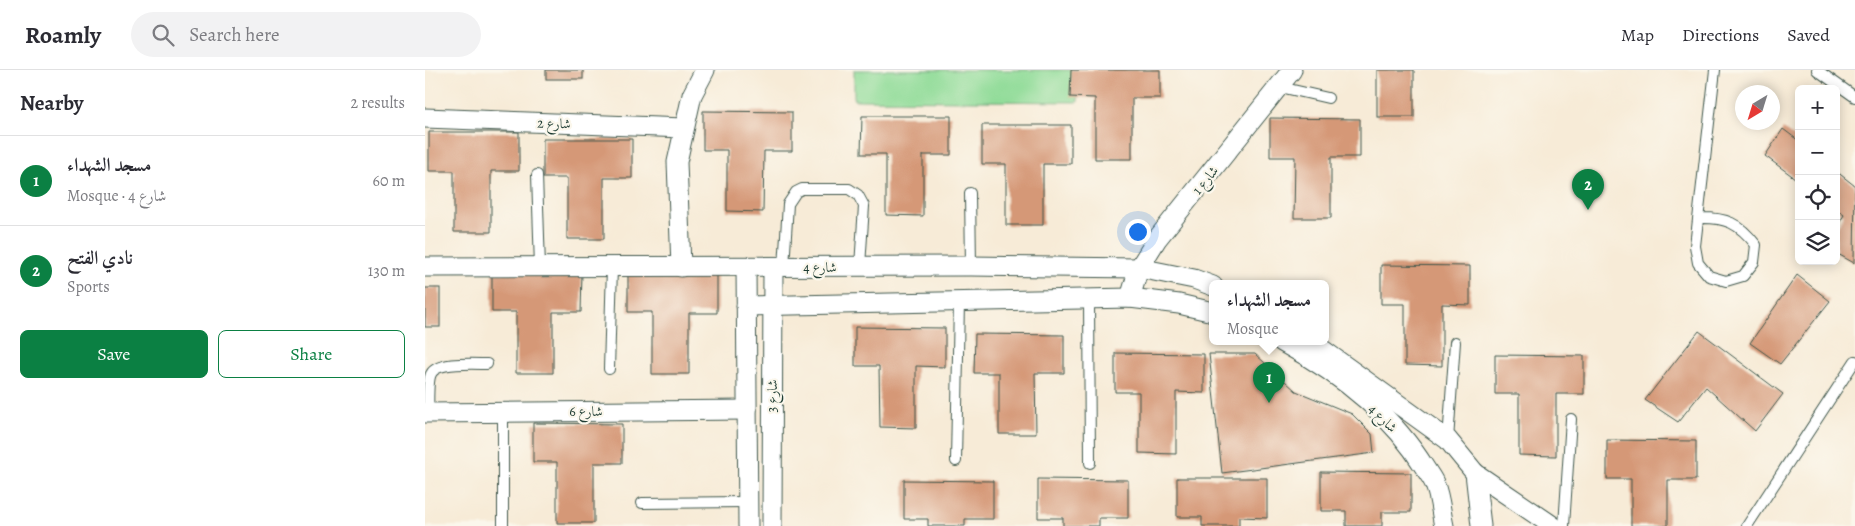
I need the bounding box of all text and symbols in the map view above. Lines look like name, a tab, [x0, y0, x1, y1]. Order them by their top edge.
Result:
search box	[131, 12, 481, 57]
text: Roamly	[25, 19, 101, 51]
icon: search	[149, 21, 177, 49]
text: Search here	[189, 22, 280, 48]
text: Map	[1621, 23, 1654, 47]
text: Directions	[1682, 23, 1759, 47]
text: Saved	[1787, 23, 1830, 47]
north arrow	[1735, 85, 1780, 130]
map controls	[1795, 85, 1840, 265]
button: +	[1795, 85, 1840, 130]
text: Nearby	[20, 89, 83, 117]
text: 2 results	[350, 92, 405, 114]
street label: شارع 2	[537, 113, 571, 136]
button: −	[1795, 130, 1840, 175]
text: مسجد الشهداء	[67, 152, 151, 178]
street label: شارع 1	[1188, 162, 1224, 200]
pin: 2	[1572, 169, 1604, 210]
text: 1	[33, 170, 39, 192]
text: 60 m	[373, 170, 405, 192]
button: locate	[1795, 175, 1840, 220]
text: Mosque · شارع 4	[67, 185, 166, 207]
your location	[1125, 219, 1151, 245]
button: layers	[1795, 220, 1840, 265]
text: نادي الفتح	[67, 245, 133, 271]
street label: شارع 4	[803, 258, 837, 279]
text: 2	[32, 260, 40, 282]
text: 130 m	[368, 260, 405, 282]
text: Sports	[67, 276, 110, 298]
popup	[1209, 280, 1329, 345]
text: مسجد الشهداء	[1227, 287, 1311, 313]
text: Mosque	[1227, 318, 1279, 340]
button: Save	[20, 330, 208, 378]
button: Share	[218, 330, 405, 378]
pin: 1	[1253, 362, 1285, 403]
street label: شارع 3	[763, 380, 784, 412]
street label: شارع 4	[1363, 400, 1401, 438]
street label: شارع 6	[569, 402, 603, 423]

